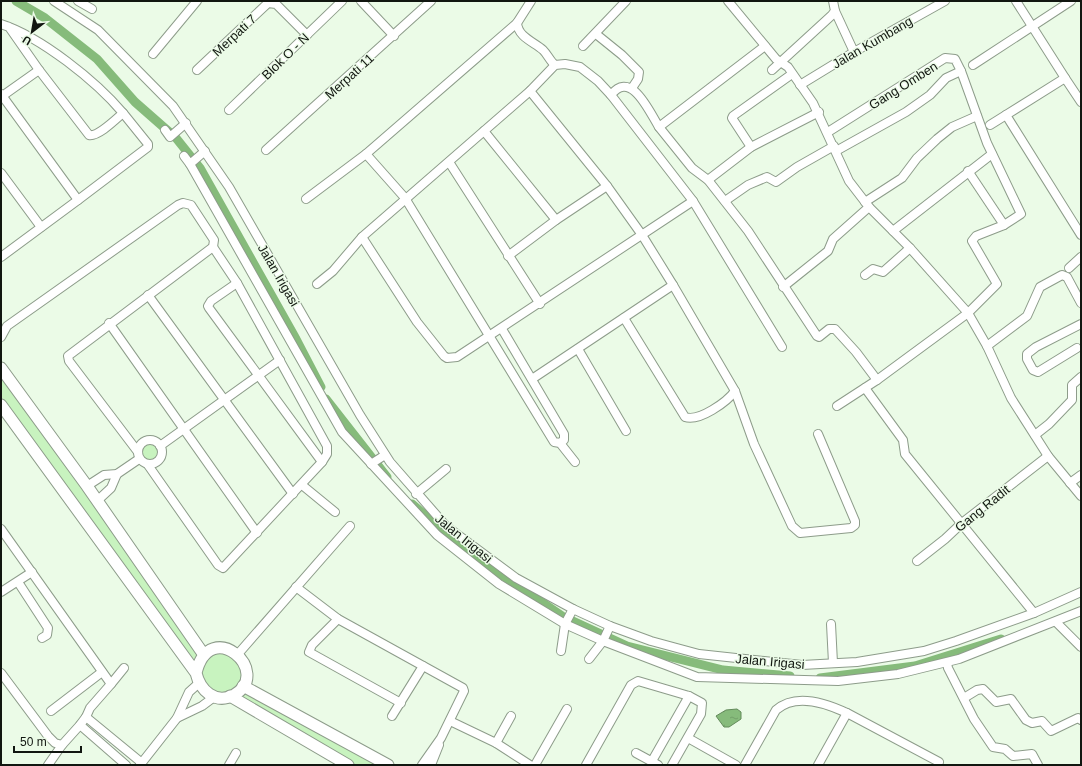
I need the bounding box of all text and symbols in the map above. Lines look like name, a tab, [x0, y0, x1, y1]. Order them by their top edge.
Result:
street label: Merpati 7	[209, 11, 259, 59]
north arrow	[12, 12, 52, 52]
street label: Jalan Kumbang	[829, 13, 915, 72]
street label: Blok O - N	[259, 30, 312, 83]
text: U	[20, 33, 33, 48]
street label: Merpati 11	[322, 51, 377, 102]
street label: Gang Omben	[866, 58, 940, 112]
street label: Jalan Irigasi	[255, 241, 302, 309]
street label: Gang Radit	[952, 482, 1013, 535]
street label: Jalan Irigasi	[432, 511, 495, 566]
street label: Jalan Irigasi	[735, 651, 805, 672]
scale bar	[14, 728, 81, 754]
text: 50 m	[20, 735, 47, 749]

